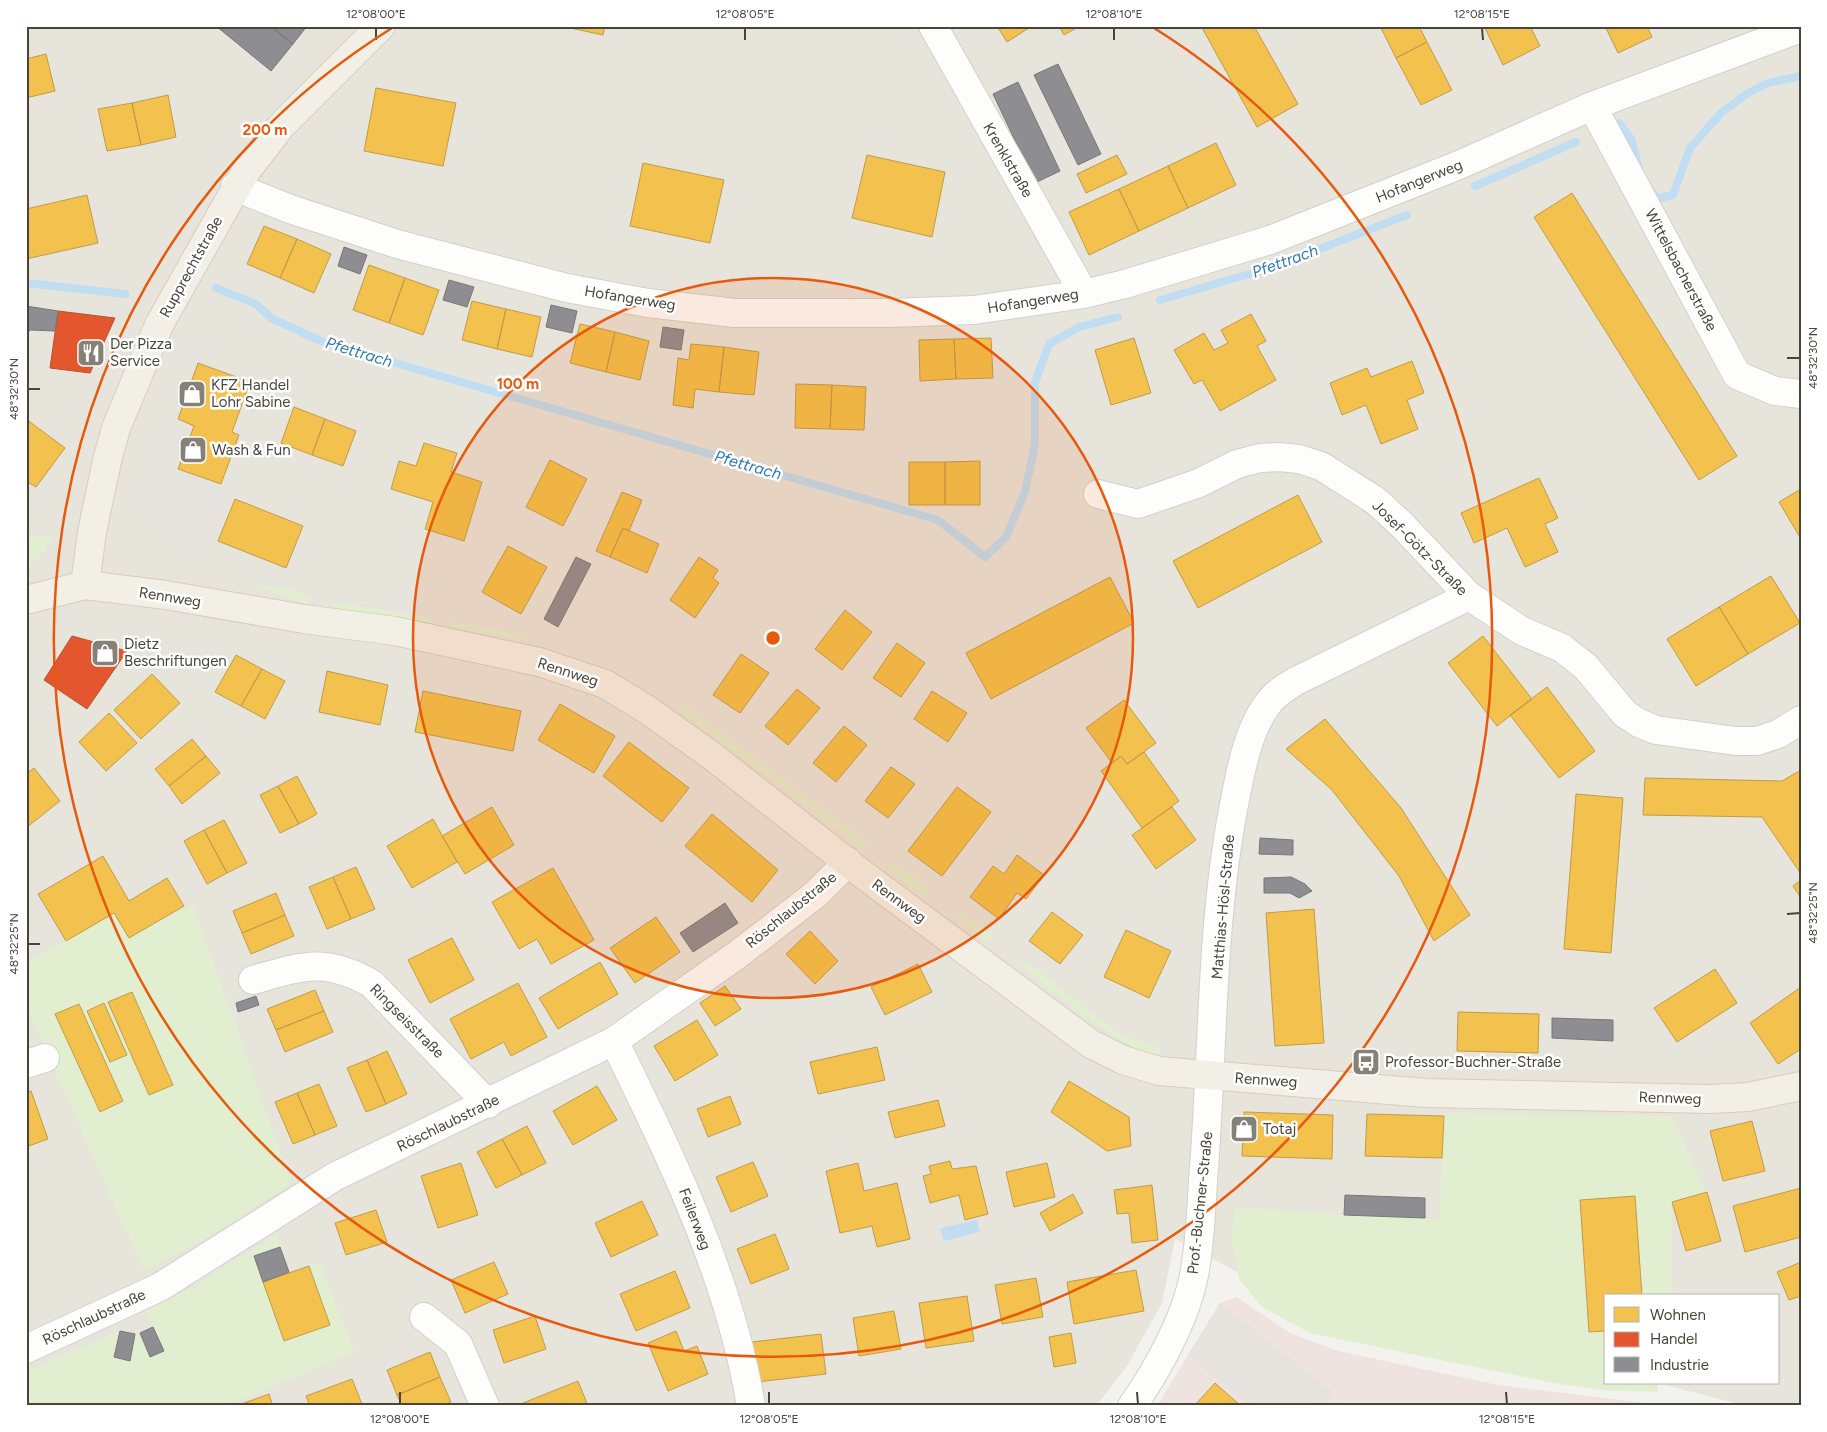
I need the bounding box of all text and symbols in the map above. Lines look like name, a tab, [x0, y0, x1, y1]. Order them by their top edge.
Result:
text: 12°08'00"E	[346, 7, 406, 21]
text: 12°08'05"E	[715, 7, 775, 21]
text: 12°08'10"E	[1085, 7, 1143, 21]
text: 12°08'15"E	[1454, 7, 1510, 21]
street label: Krenklstraße	[979, 119, 1037, 201]
text: 200 m	[243, 121, 287, 139]
street label: Hofangerweg	[1373, 155, 1465, 207]
street label: Wittelsbacherstraße	[1641, 206, 1721, 334]
street label: Rupprechtstraße	[156, 213, 226, 321]
water label: Pfettrach	[1249, 240, 1321, 282]
street label: Hofangerweg	[583, 282, 677, 314]
street label: Hofangerweg	[986, 285, 1080, 317]
text: 48°32'30"N	[1806, 327, 1820, 389]
water label: Pfettrach	[323, 333, 395, 371]
place label: Der Pizza Service	[110, 335, 172, 370]
restaurant icon: Der Pizza Service	[76, 338, 106, 368]
text: 48°32'30"N	[7, 358, 21, 420]
text: 100 m	[497, 375, 539, 393]
place label: KFZ Handel Lohr Sabine	[211, 376, 290, 411]
shop icon: KFZ Handel Lohr Sabine	[177, 379, 207, 409]
shop icon: Wash & Fun	[178, 435, 208, 465]
place label: Wash & Fun	[212, 441, 291, 459]
water label: Pfettrach	[712, 446, 784, 484]
street label: Josef-Götz-Straße	[1369, 497, 1471, 599]
street label: Rennweg	[138, 583, 202, 611]
centre of rings	[764, 629, 782, 647]
place label: Dietz Beschriftungen	[124, 635, 227, 670]
shop icon: Dietz Beschriftungen	[90, 638, 120, 668]
street label: Rennweg	[535, 654, 601, 690]
street label: Matthias-Hösl-Straße	[1208, 834, 1238, 980]
street label: Röschlaubstraße	[742, 868, 840, 952]
street label: Rennweg	[868, 875, 930, 927]
text: 48°32'25"N	[1806, 882, 1820, 944]
text: 48°32'25"N	[7, 913, 21, 975]
street label: Ringseisstraße	[366, 980, 448, 1062]
bus stop icon: Professor-Buchner-Straße	[1351, 1047, 1381, 1077]
place label: Professor-Buchner-Straße	[1385, 1053, 1561, 1071]
street label: Rennweg	[1234, 1069, 1298, 1091]
street label: Rennweg	[1638, 1088, 1702, 1108]
street label: Röschlaubstraße	[394, 1090, 502, 1156]
shop icon: Totaj	[1229, 1114, 1259, 1144]
place label: Totaj	[1263, 1120, 1296, 1138]
street label: Prof.-Buchner-Straße	[1184, 1131, 1216, 1275]
street label: Feilerweg	[675, 1185, 715, 1253]
street label: Röschlaubstraße	[40, 1285, 148, 1349]
legend	[1604, 1294, 1780, 1384]
text: Wohnen	[1650, 1306, 1706, 1324]
text: Handel	[1650, 1330, 1698, 1348]
text: Industrie	[1650, 1356, 1709, 1374]
text: 12°08'00"E	[370, 1412, 430, 1426]
text: 12°08'05"E	[739, 1412, 799, 1426]
text: 12°08'10"E	[1109, 1412, 1167, 1426]
text: 12°08'15"E	[1479, 1412, 1535, 1426]

